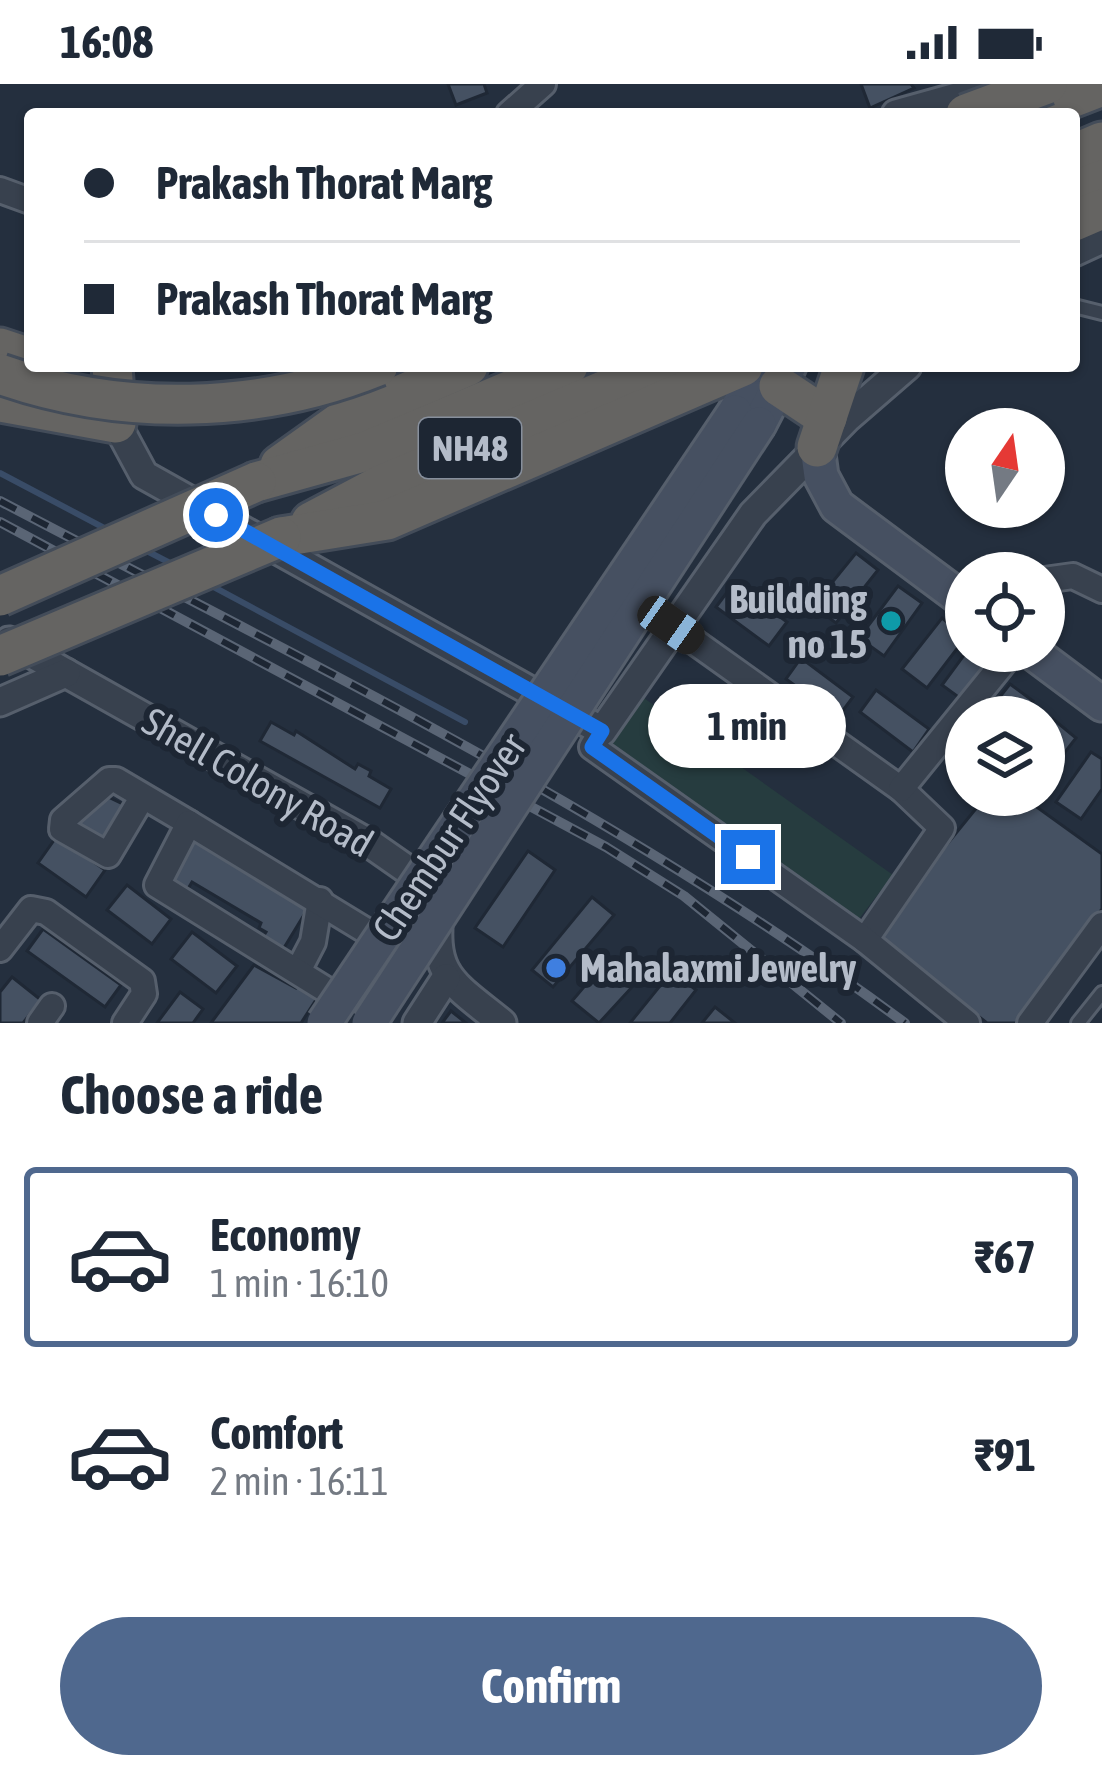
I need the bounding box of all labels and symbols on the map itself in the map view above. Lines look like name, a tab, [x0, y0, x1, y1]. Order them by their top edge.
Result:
north arrow	[945, 408, 1065, 528]
road number: NH48	[419, 418, 521, 478]
route start	[189, 488, 243, 542]
place label: Buildding no 15	[729, 577, 867, 666]
car	[631, 590, 711, 660]
marker: Buildding no 15	[878, 608, 904, 634]
callout: 1 min	[649, 683, 847, 767]
street label: Shell Colony Road	[135, 698, 381, 866]
street label: Chembur Flyover	[363, 725, 535, 949]
route end	[721, 830, 775, 884]
place label: Mahalaxmi Jewelry	[580, 946, 856, 990]
marker: Mahalaxmi Jewelry	[543, 955, 569, 981]

